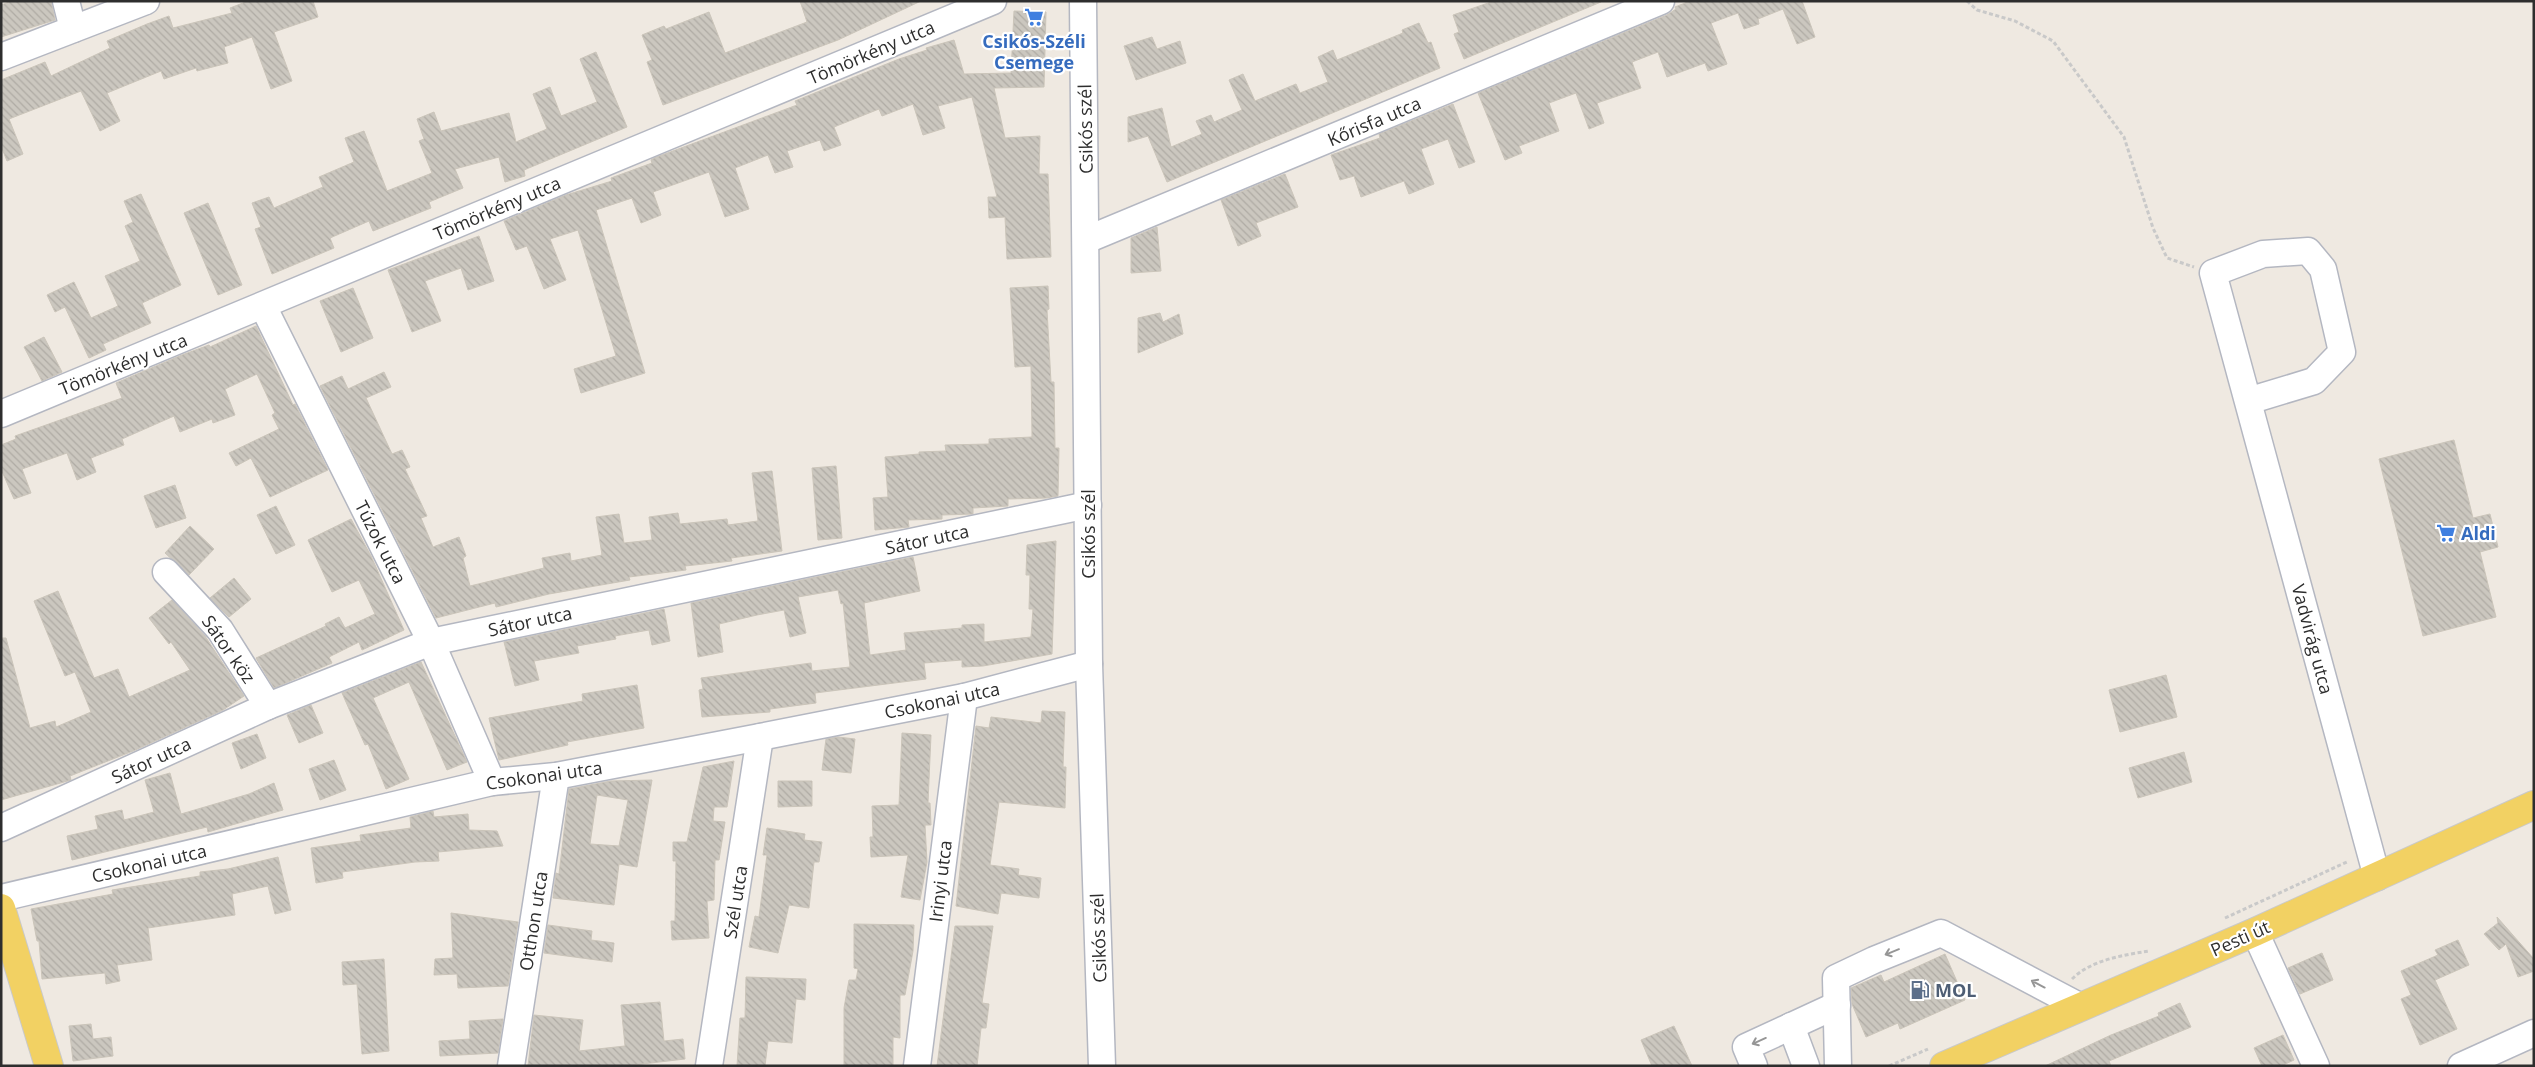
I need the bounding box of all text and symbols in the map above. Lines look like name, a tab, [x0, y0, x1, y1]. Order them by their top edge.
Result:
supermarket icon: Csikós-Széli Csemege	[1023, 6, 1045, 28]
street label: Tömörkény utca	[804, 14, 938, 90]
place label: Csikós-Széli Csemege	[982, 29, 1086, 74]
street label: Csikós szél	[1072, 84, 1098, 174]
street label: Kőrisfa utca	[1324, 91, 1424, 151]
street label: Tömörkény utca	[430, 170, 564, 246]
street label: Tömörkény utca	[55, 327, 191, 401]
street label: Csikós szél	[1076, 489, 1100, 579]
street label: Túzok utca	[350, 496, 412, 588]
street label: Sátor utca	[883, 518, 971, 560]
place label: Aldi	[2461, 521, 2496, 545]
supermarket icon: Aldi	[2435, 522, 2457, 544]
street label: Vadvirág utca	[2287, 581, 2339, 697]
street label: Sátor utca	[486, 600, 574, 642]
street label: Sátor köz	[197, 610, 261, 688]
street label: Csokonai utca	[882, 676, 1002, 724]
street label: Sátor utca	[107, 731, 195, 789]
street label: Csokonai utca	[484, 755, 604, 795]
street label: Csokonai utca	[89, 838, 209, 888]
street label: Irinyi utca	[923, 839, 957, 923]
street label: Szél utca	[717, 864, 753, 940]
street label: Otthon utca	[513, 869, 553, 973]
street label: Csikós szél	[1084, 893, 1112, 983]
street label: Pesti út	[2207, 914, 2273, 962]
one-way arrow	[1885, 948, 1900, 958]
place label: MOL	[1935, 978, 1976, 1002]
fuel station icon: MOL	[1909, 979, 1931, 1001]
one-way arrow	[2031, 979, 2046, 988]
one-way arrow	[1752, 1036, 1767, 1046]

